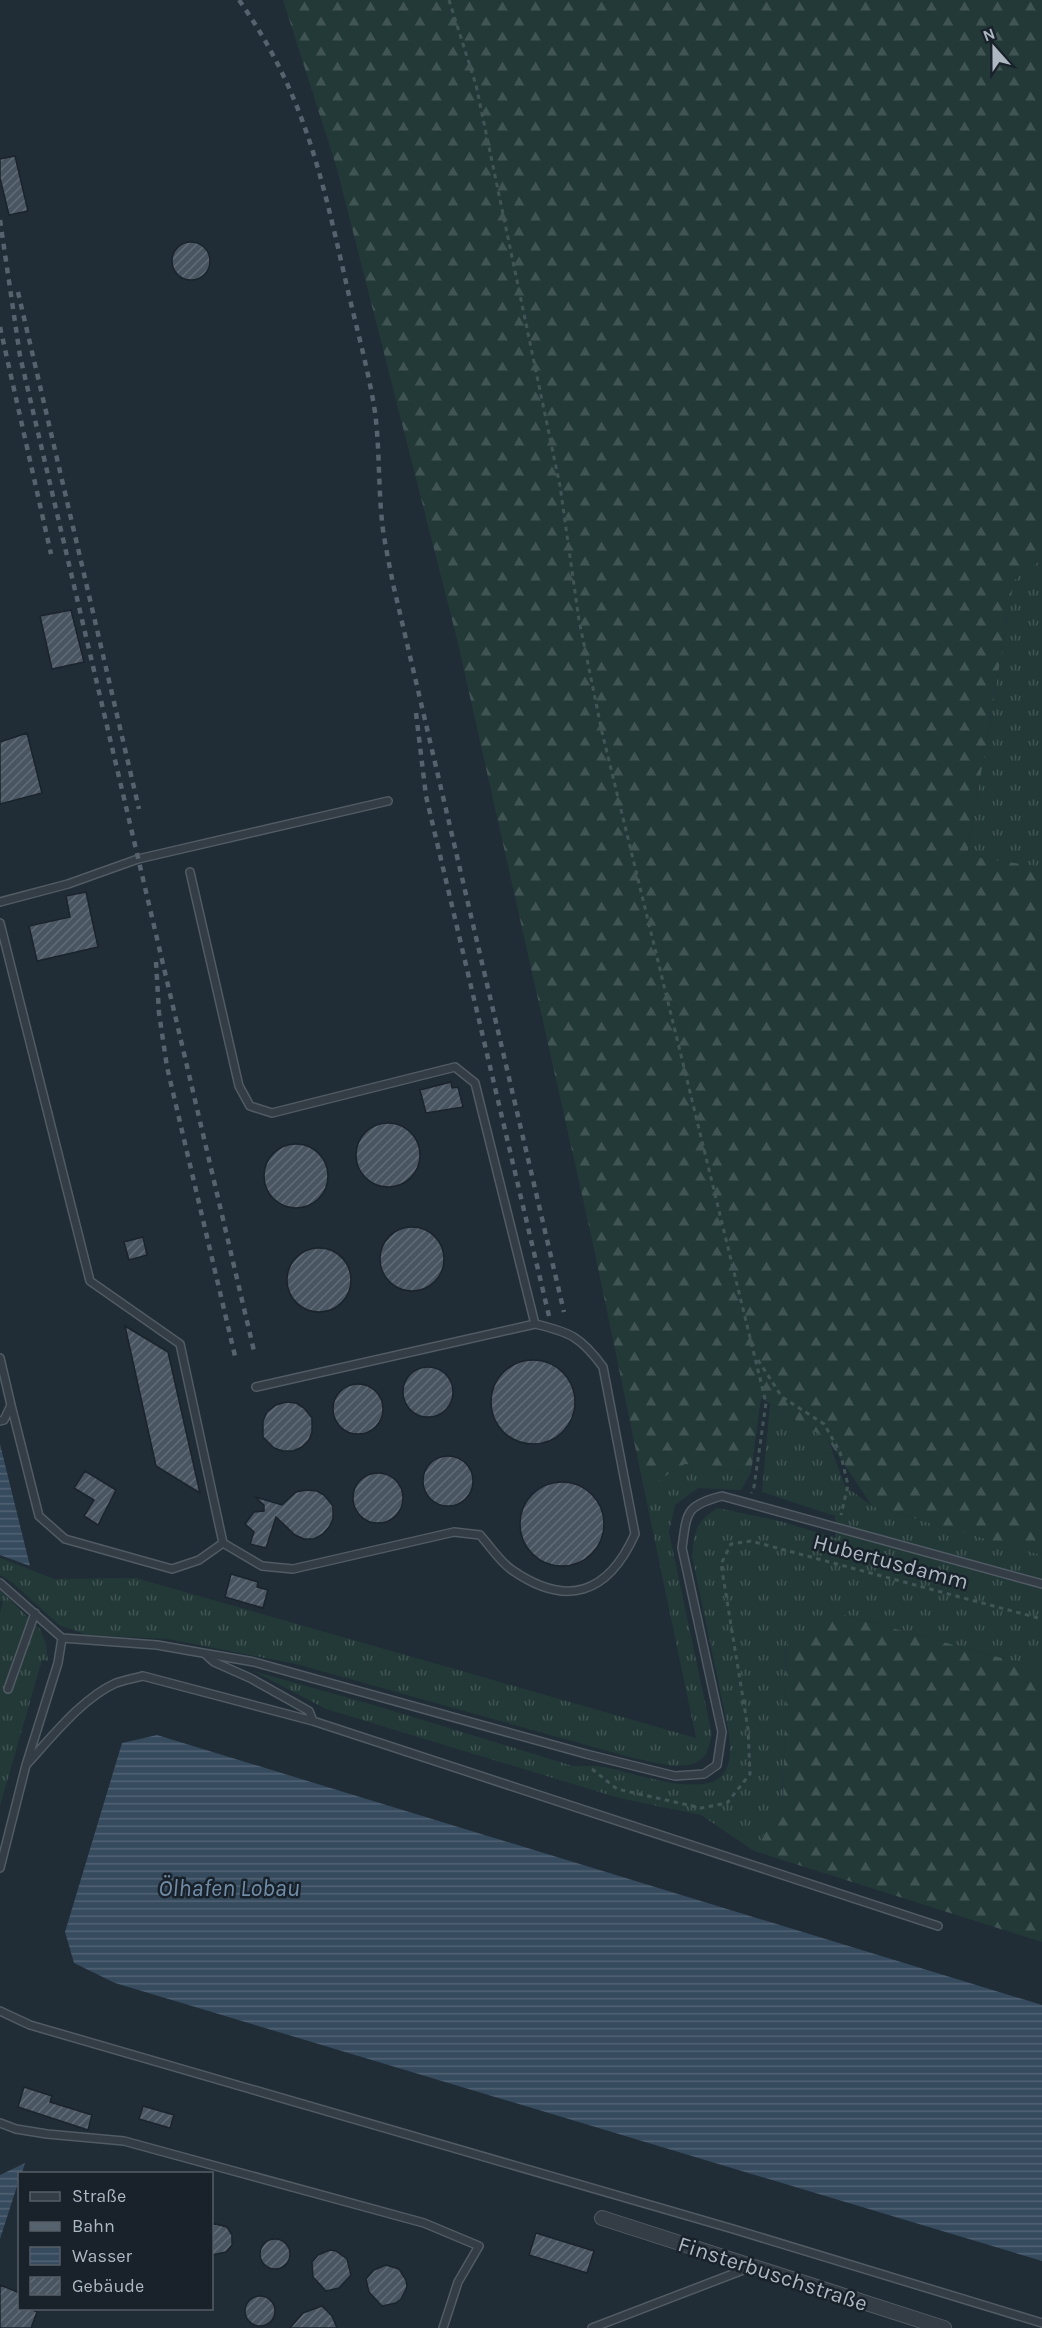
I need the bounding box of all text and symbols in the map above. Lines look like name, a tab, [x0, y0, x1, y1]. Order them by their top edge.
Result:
north arrow	[964, 18, 1024, 78]
text: N	[980, 24, 998, 45]
street label: Hubertusdamm	[810, 1529, 971, 1595]
water label: Ölhafen Lobau	[158, 1874, 300, 1902]
legend	[18, 2172, 213, 2310]
text: Straße	[72, 2185, 126, 2207]
text: Bahn	[72, 2215, 115, 2237]
street label: Finsterbuschstraße	[675, 2231, 871, 2317]
text: Wasser	[72, 2245, 133, 2267]
text: Gebäude	[72, 2275, 144, 2297]

